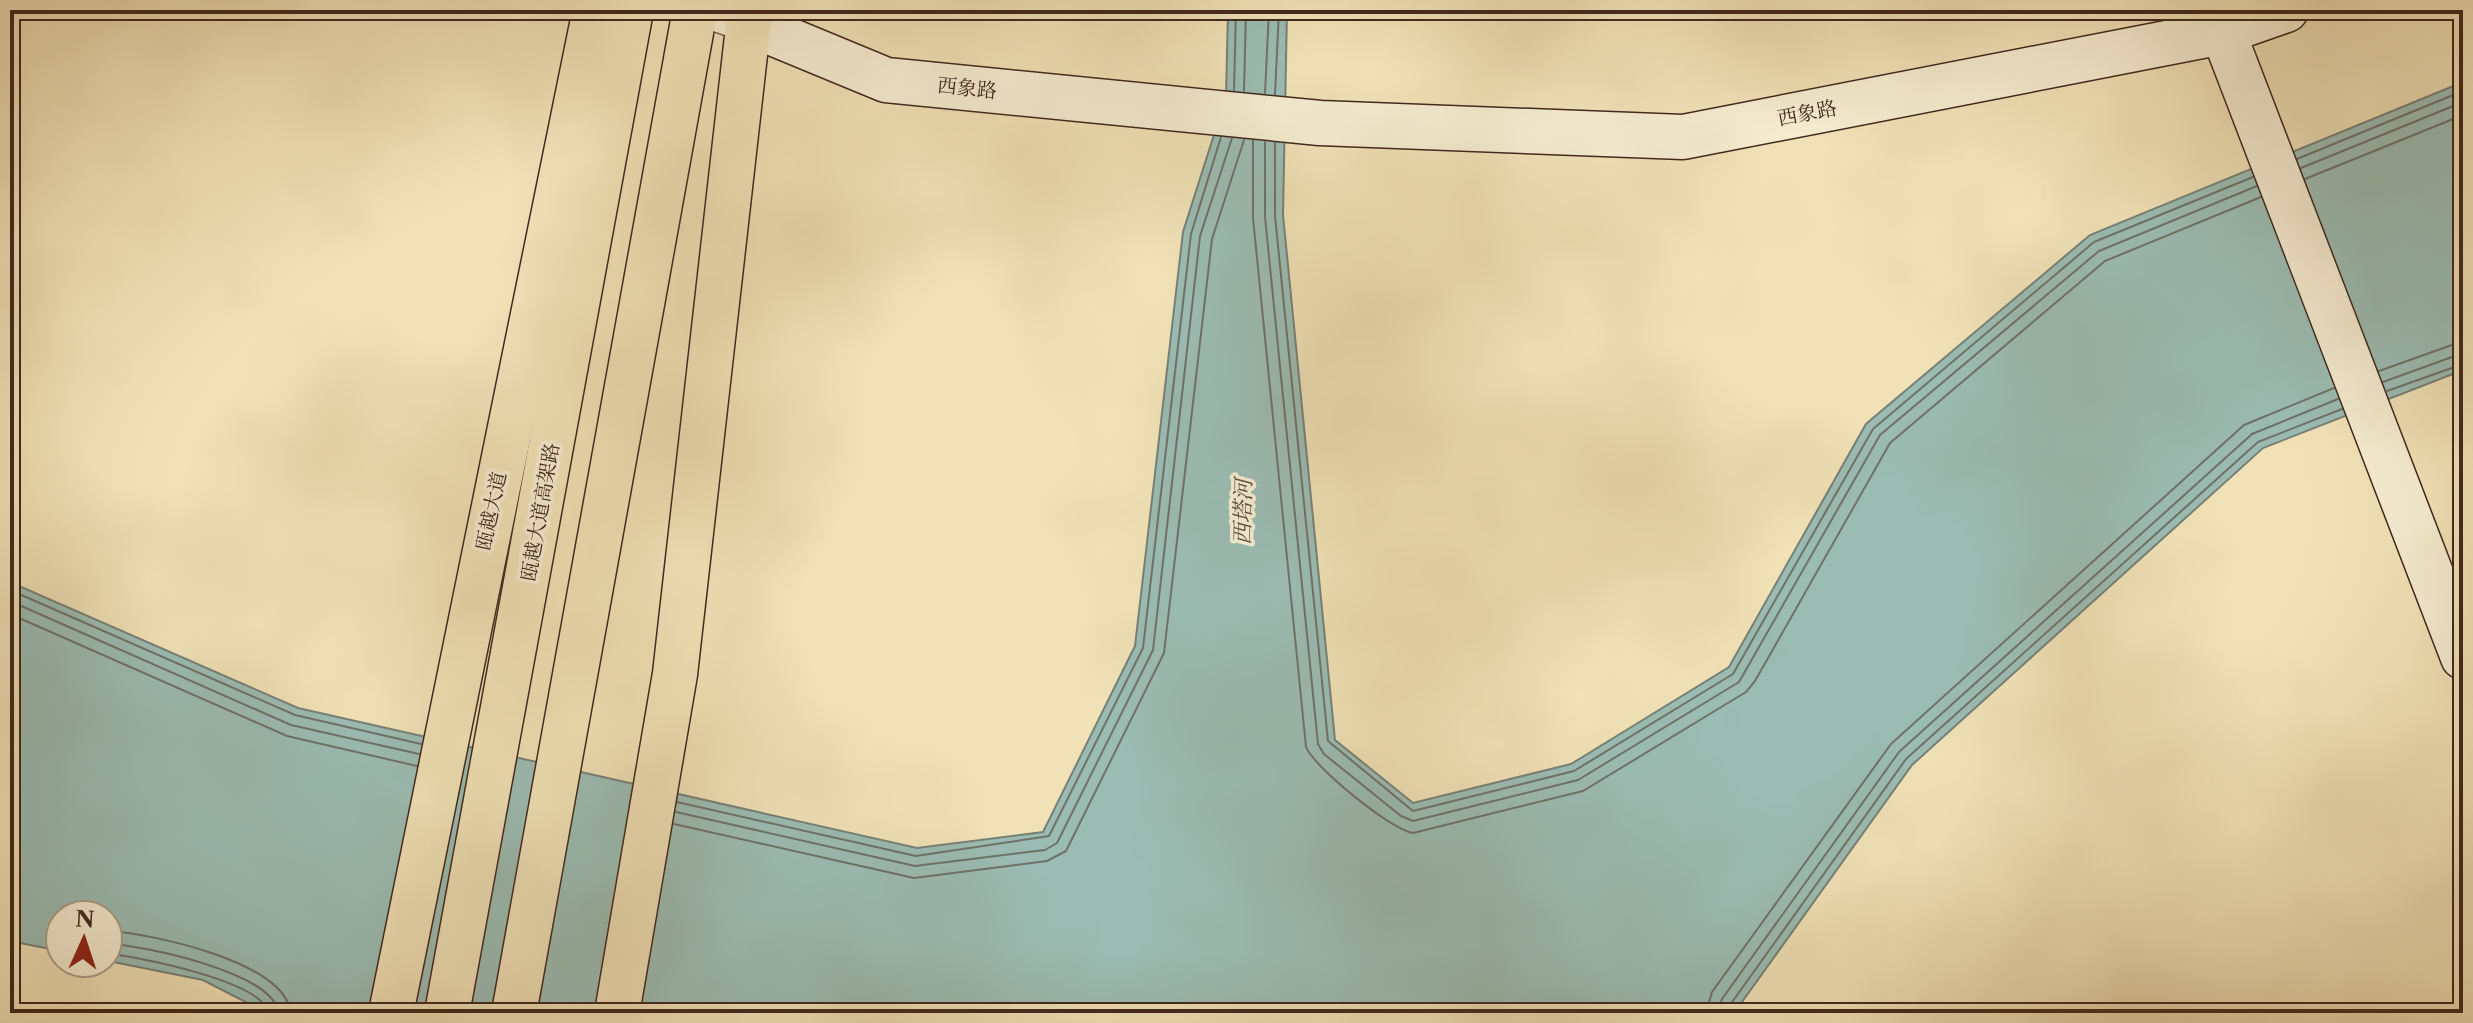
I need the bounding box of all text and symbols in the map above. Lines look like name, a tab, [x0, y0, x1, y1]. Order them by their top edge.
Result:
street label: 西象路	[936, 73, 998, 103]
street label: 西象路	[1775, 95, 1839, 131]
street label: 瓯越大道高架路	[516, 441, 564, 583]
street label: 瓯越大道	[471, 469, 511, 553]
water label: 西塔河	[1229, 475, 1257, 545]
north arrow	[44, 899, 124, 979]
text: N	[75, 906, 95, 934]

